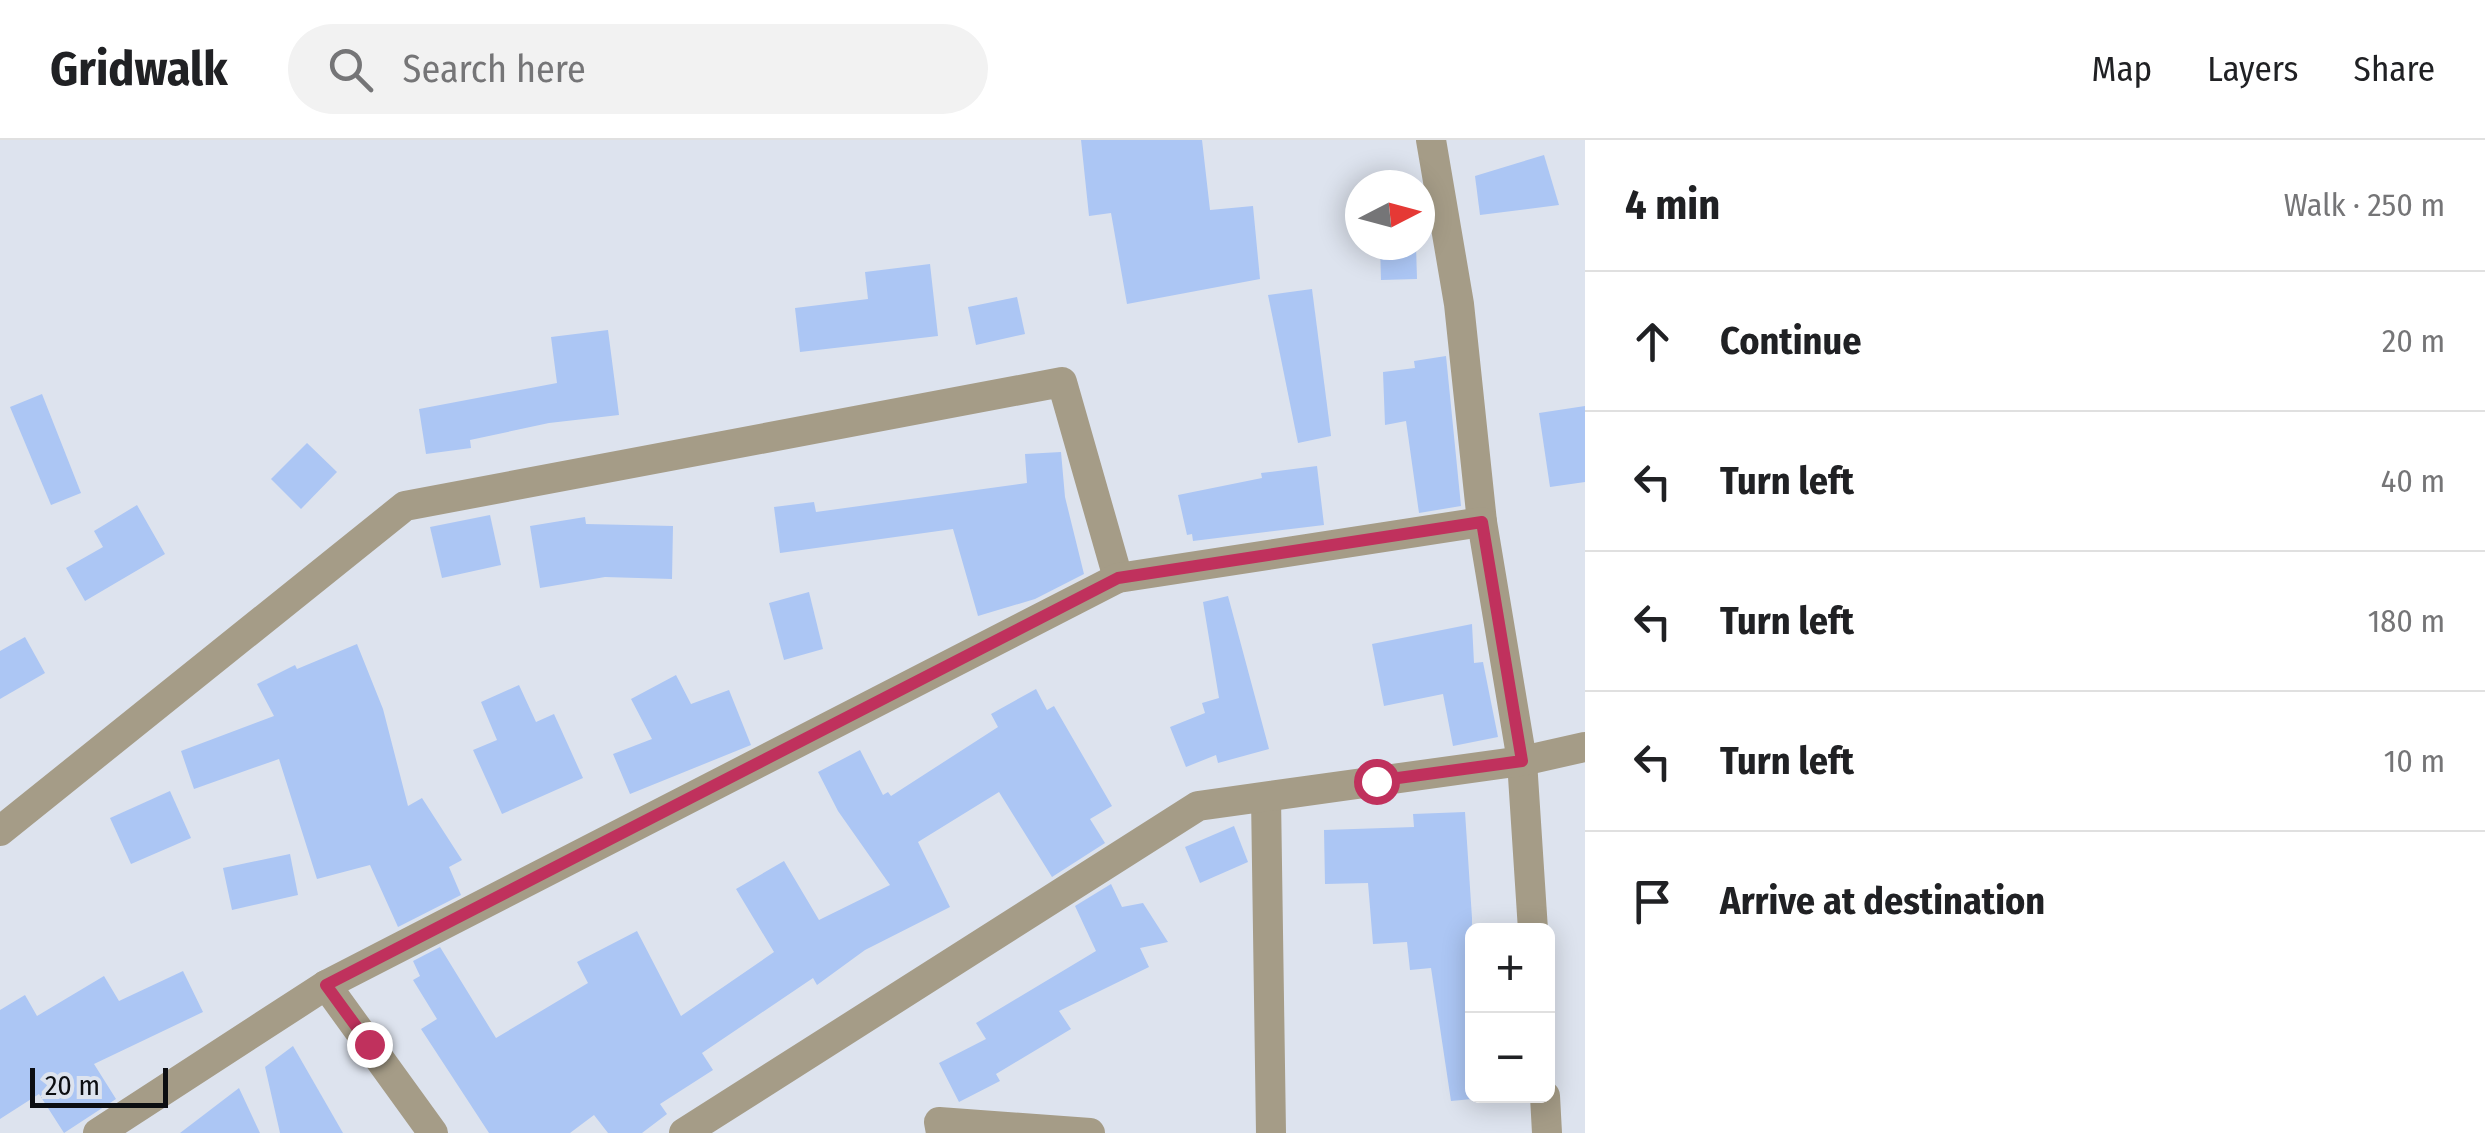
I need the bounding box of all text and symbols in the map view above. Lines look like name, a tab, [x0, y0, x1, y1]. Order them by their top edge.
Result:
search box	[288, 24, 988, 114]
text: Gridwalk	[50, 40, 228, 98]
icon: search	[323, 42, 378, 97]
text: Search here	[403, 46, 586, 92]
text: Map	[2092, 48, 2152, 90]
text: Layers	[2207, 48, 2299, 90]
text: Share	[2354, 48, 2435, 90]
north arrow	[1345, 170, 1435, 260]
text: 4 min	[1625, 180, 1720, 230]
text: Walk · 250 m	[2284, 186, 2445, 224]
icon: ahead	[1625, 314, 1680, 369]
text: Continue	[1720, 318, 1861, 364]
text: 20 m	[2382, 322, 2445, 360]
icon: left	[1625, 454, 1680, 509]
text: Turn left	[1720, 458, 1854, 504]
text: 40 m	[2381, 462, 2445, 500]
icon: left	[1625, 594, 1680, 649]
text: Turn left	[1720, 598, 1854, 644]
text: 180 m	[2368, 602, 2445, 640]
icon: left	[1625, 734, 1680, 789]
text: Turn left	[1720, 738, 1854, 784]
text: 10 m	[2384, 742, 2445, 780]
route start	[1354, 759, 1400, 805]
icon: arrive	[1625, 874, 1680, 929]
text: Arrive at destination	[1720, 878, 2045, 924]
map controls	[1465, 923, 1555, 1103]
button: +	[1465, 923, 1555, 1013]
button: −	[1465, 1013, 1555, 1103]
route end	[347, 1022, 393, 1068]
scale bar	[30, 1063, 168, 1108]
text: 20 m	[45, 1069, 100, 1102]

